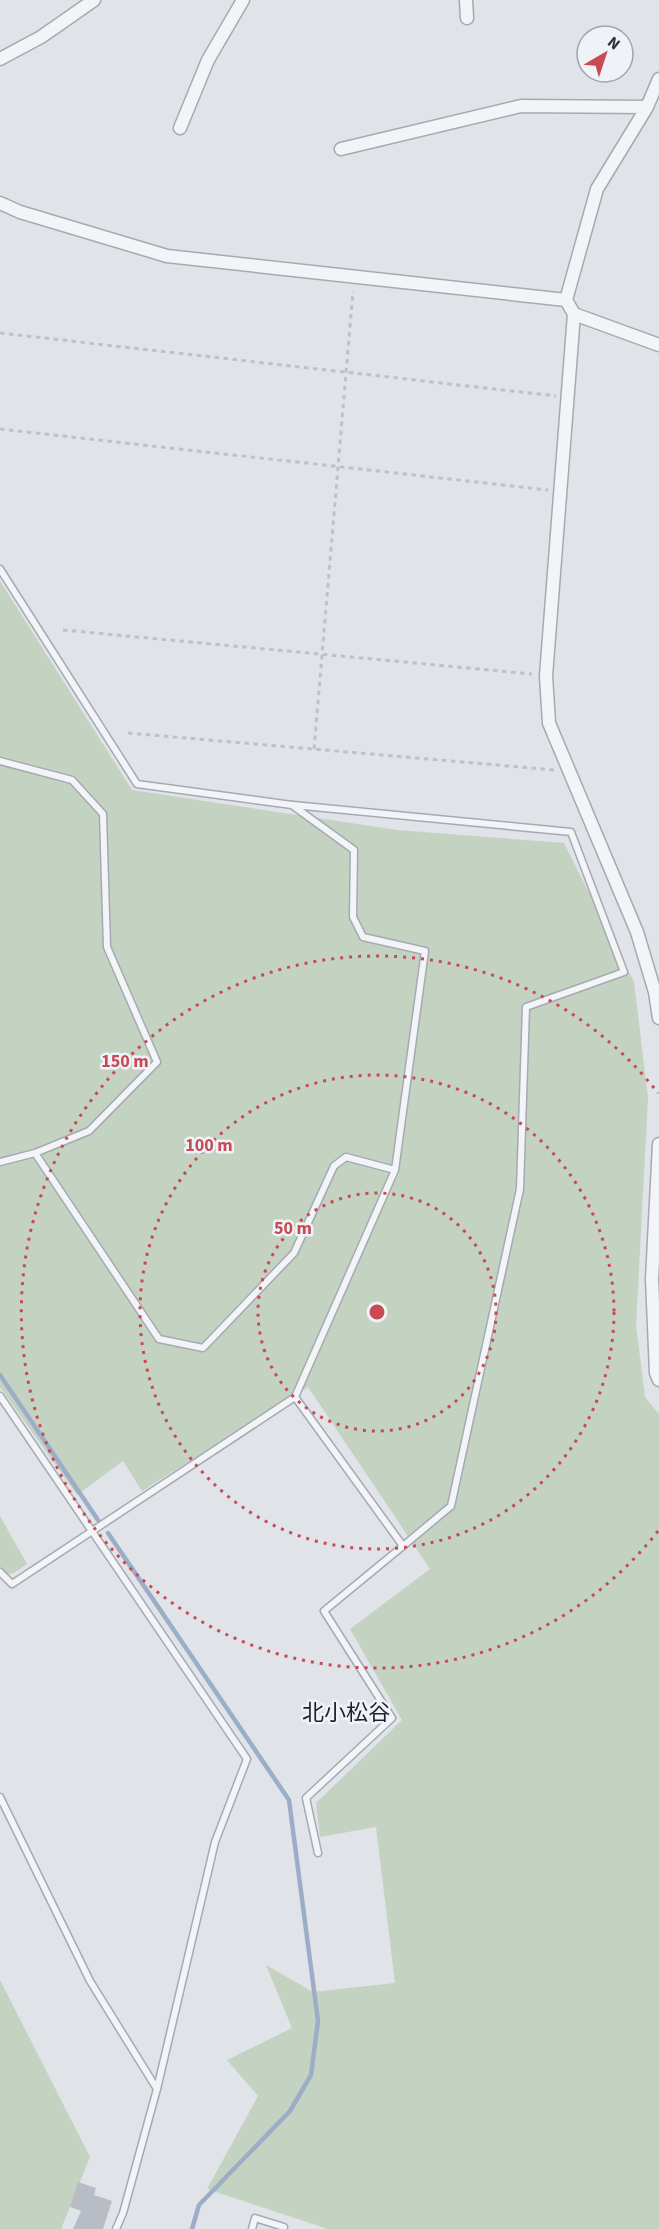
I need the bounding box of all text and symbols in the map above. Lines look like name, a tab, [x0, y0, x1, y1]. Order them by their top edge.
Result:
north arrow	[575, 24, 635, 84]
text: N	[603, 31, 625, 55]
text: 150 m	[101, 1049, 149, 1074]
text: 100 m	[185, 1133, 233, 1158]
text: 50 m	[274, 1216, 312, 1241]
centre of rings	[367, 1302, 387, 1322]
district label: 北小松谷	[302, 1697, 390, 1729]

